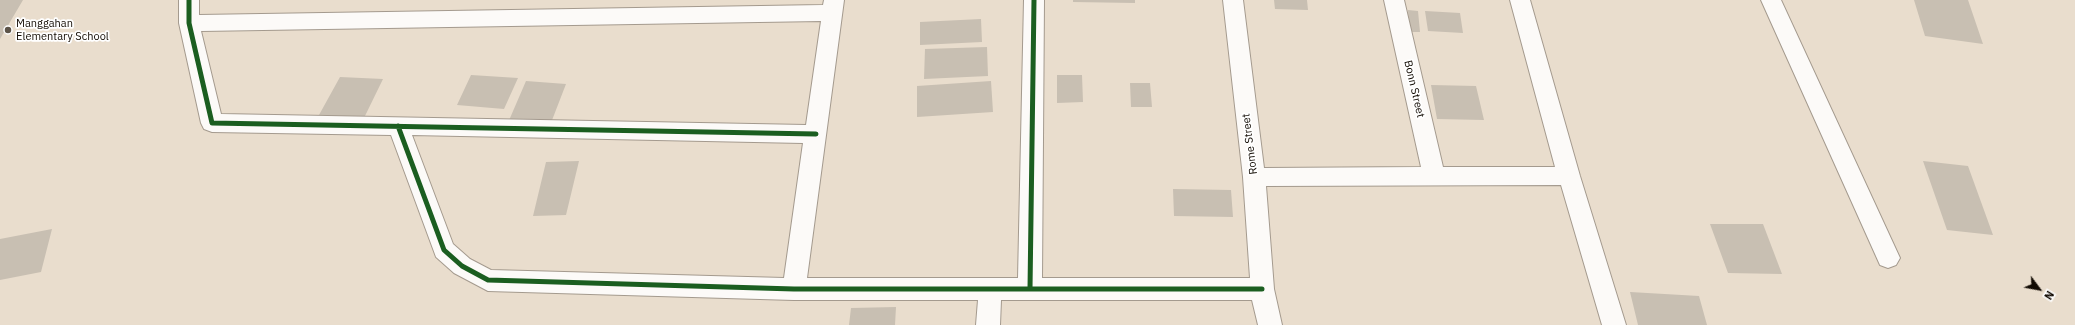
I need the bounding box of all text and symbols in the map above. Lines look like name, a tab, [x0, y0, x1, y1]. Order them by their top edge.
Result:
place label: Manggahan Elementary School	[16, 17, 109, 43]
marker: Manggahan Elementary School	[3, 25, 13, 35]
street label: Bonn Street	[1401, 59, 1427, 119]
street label: Rome Street	[1240, 113, 1260, 175]
north arrow	[2019, 269, 2059, 309]
text: N	[2041, 288, 2057, 302]

